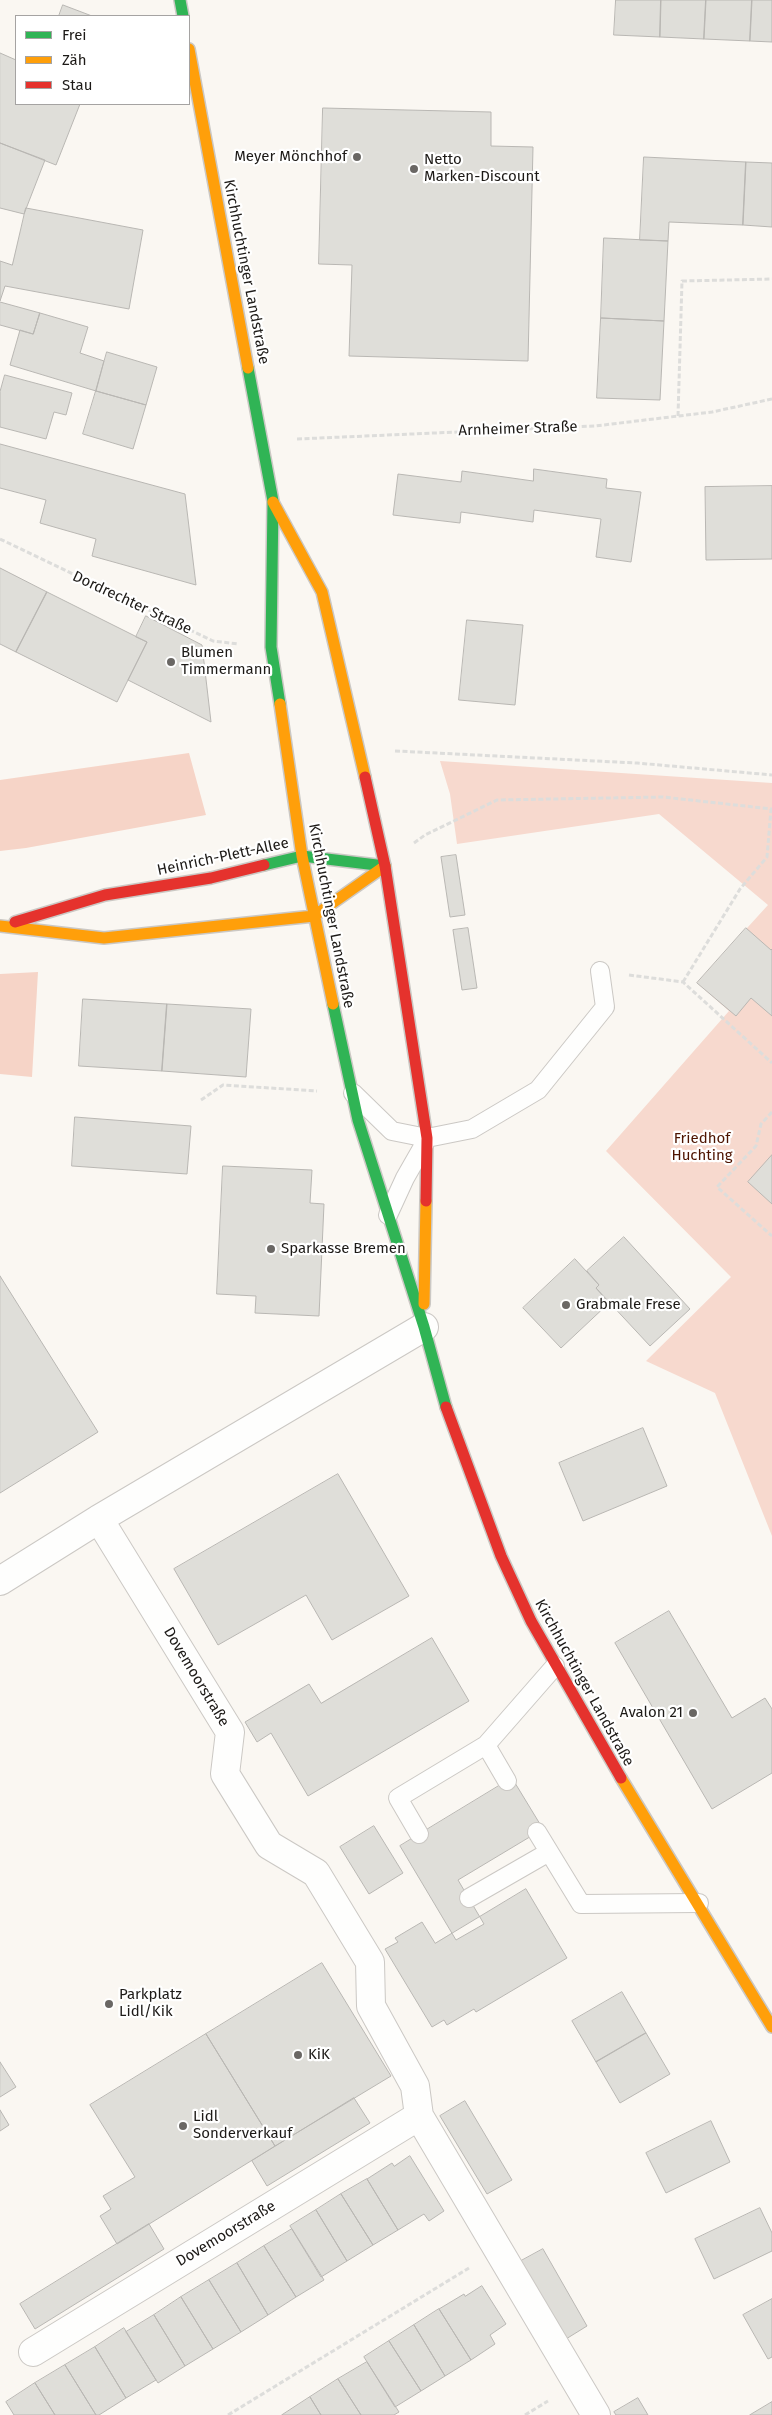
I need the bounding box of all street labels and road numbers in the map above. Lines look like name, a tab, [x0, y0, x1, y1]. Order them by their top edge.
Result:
street label: Kirchhuchtinger Landstraße	[219, 178, 273, 366]
street label: Arnheimer Straße	[458, 418, 578, 440]
street label: Dordrechter Straße	[70, 567, 194, 639]
street label: Kirchhuchtinger Landstraße	[304, 822, 358, 1010]
street label: Heinrich-Plett-Allee	[155, 834, 291, 880]
street label: Kirchhuchtinger Landstraße	[531, 1596, 637, 1770]
street label: Dovemoorstraße	[159, 1624, 233, 1730]
street label: Dovemoorstraße	[173, 2197, 279, 2271]

